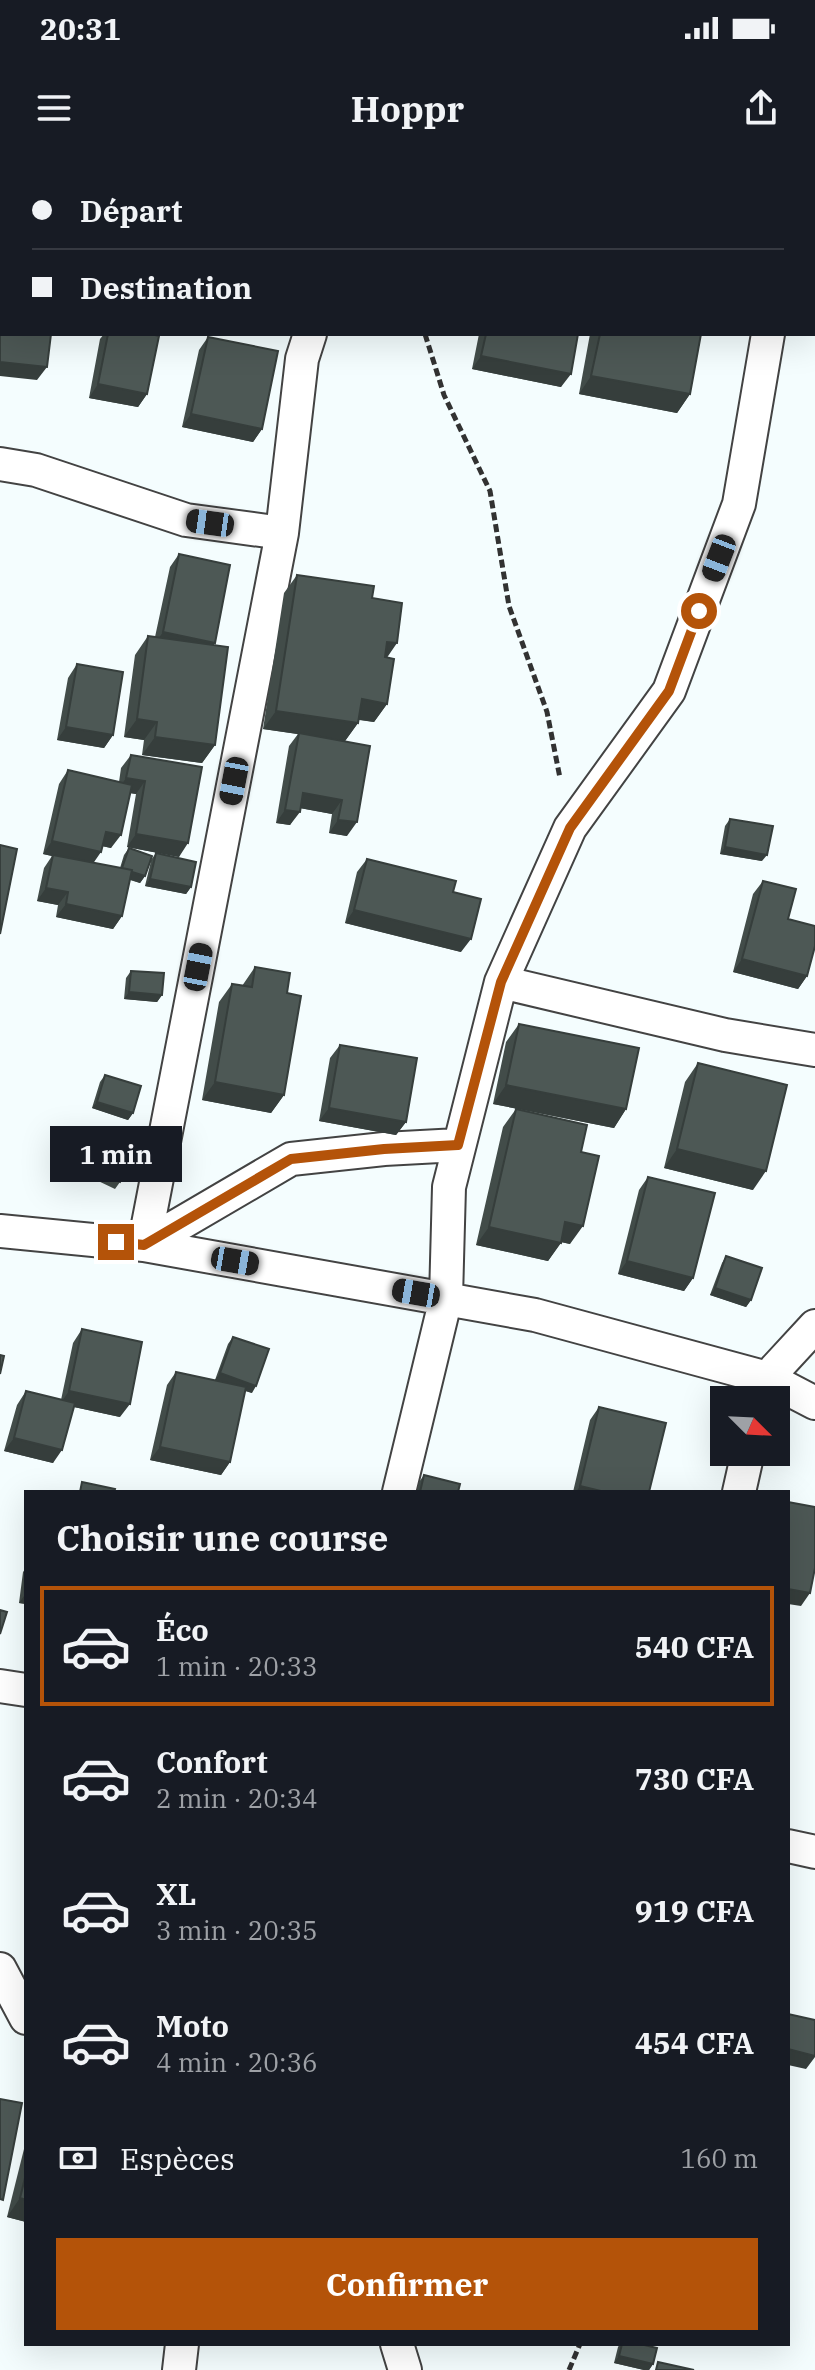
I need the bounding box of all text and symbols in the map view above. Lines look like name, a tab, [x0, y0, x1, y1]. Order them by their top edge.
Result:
text: 20:31	[40, 9, 121, 48]
text: Hoppr	[351, 85, 464, 132]
icon: menu	[32, 86, 76, 130]
icon: share	[739, 86, 783, 130]
text: Départ	[80, 191, 182, 230]
text: Destination	[80, 268, 252, 307]
car	[185, 508, 235, 538]
car	[699, 531, 739, 585]
route start	[681, 593, 717, 629]
car	[218, 755, 250, 807]
car	[182, 941, 214, 993]
callout: 1 min	[50, 1126, 182, 1182]
text: 1 min	[80, 1137, 152, 1171]
route end	[98, 1224, 134, 1260]
car	[209, 1245, 261, 1277]
car	[390, 1277, 442, 1309]
north arrow	[710, 1386, 790, 1466]
map controls	[710, 1386, 790, 1466]
text: Choisir une course	[56, 1514, 388, 1561]
icon: car	[60, 1610, 132, 1682]
text: Éco	[156, 1610, 209, 1649]
text: 540 CFA	[635, 1627, 754, 1666]
text: 1 min · 20:33	[156, 1649, 318, 1683]
icon: car	[60, 1742, 132, 1814]
text: Confort	[156, 1742, 268, 1781]
text: 730 CFA	[635, 1759, 754, 1798]
text: 2 min · 20:34	[156, 1781, 318, 1815]
icon: car	[60, 1874, 132, 1946]
text: XL	[156, 1874, 196, 1913]
text: 919 CFA	[635, 1891, 754, 1930]
text: 3 min · 20:35	[156, 1913, 318, 1947]
icon: car	[60, 2006, 132, 2078]
text: Moto	[156, 2006, 229, 2045]
text: 454 CFA	[635, 2023, 754, 2062]
text: 4 min · 20:36	[156, 2045, 318, 2079]
icon: cash	[56, 2136, 100, 2180]
text: Espèces	[120, 2139, 235, 2178]
text: 160 m	[680, 2141, 758, 2175]
button: Confirmer	[56, 2238, 758, 2330]

